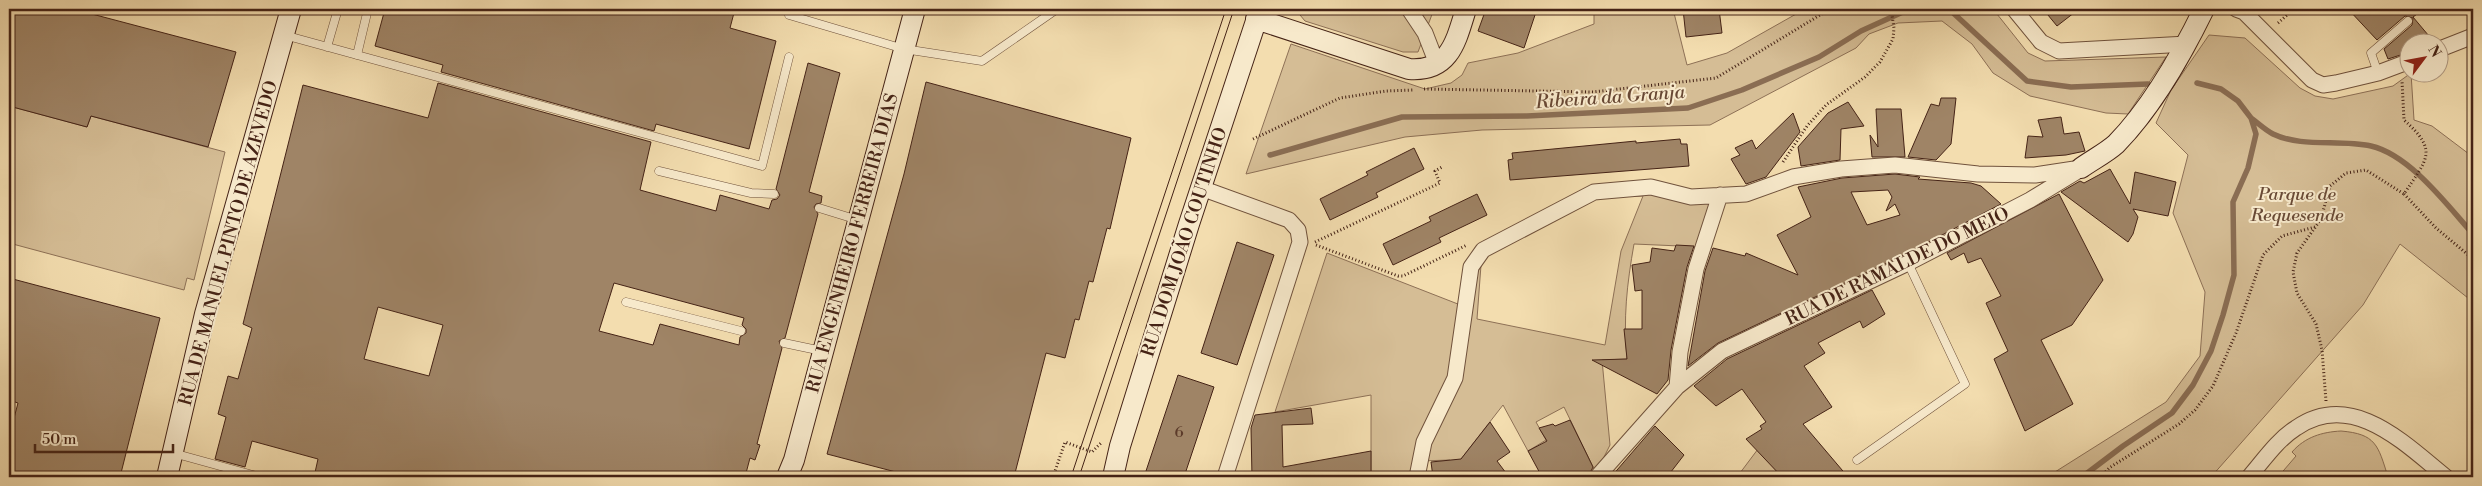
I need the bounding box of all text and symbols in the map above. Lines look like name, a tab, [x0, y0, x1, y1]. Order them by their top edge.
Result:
north arrow	[2400, 32, 2450, 82]
text: N	[2424, 42, 2445, 61]
street label: RUA DE MANUEL PINTO DE AZEVEDO	[174, 78, 283, 408]
water label: Ribeira da Granja	[1533, 80, 1686, 114]
street label: RUA ENGENHEIRO FERREIRA DIAS	[801, 91, 904, 395]
street label: RUA DOM JOÃO COUTINHO	[1136, 124, 1232, 360]
park label: Parque de Requesende	[2250, 183, 2344, 227]
street label: RUA DE RAMALDE DO MEIO	[1781, 202, 2013, 331]
scale bar	[35, 421, 172, 453]
house number: 6	[1174, 423, 1184, 442]
text: 50 m	[42, 430, 76, 449]

